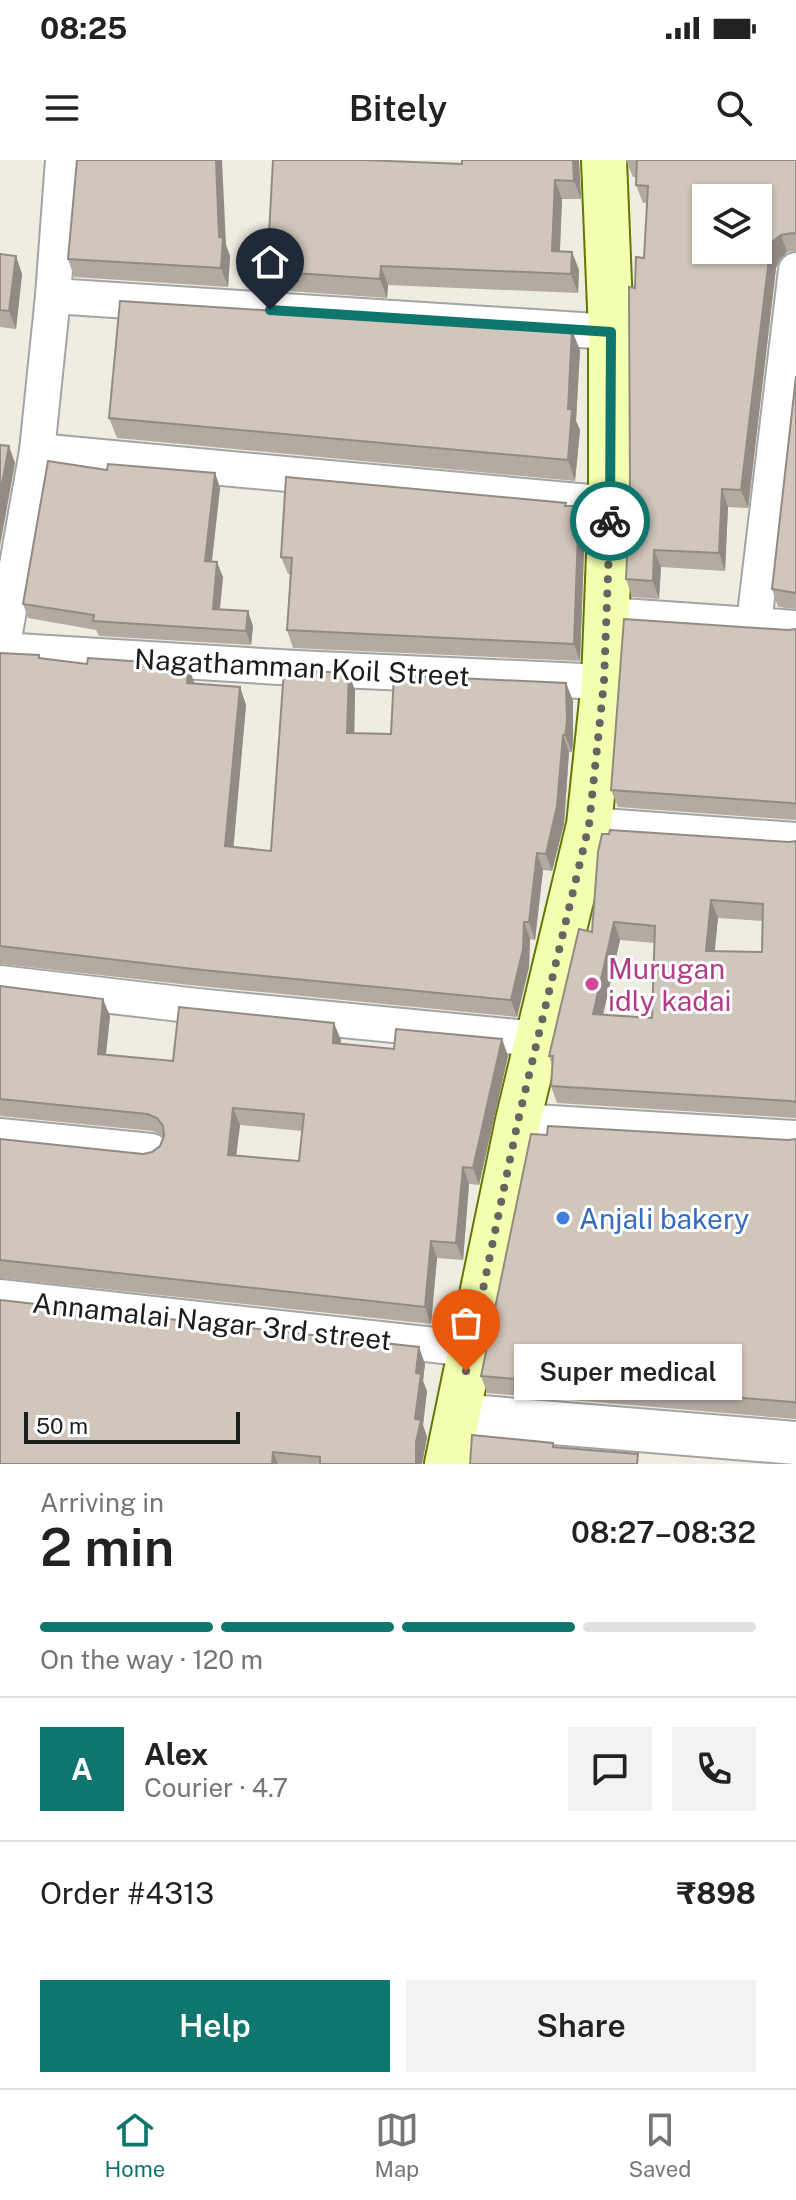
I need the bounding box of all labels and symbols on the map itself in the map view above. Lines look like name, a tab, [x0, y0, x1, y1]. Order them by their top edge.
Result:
pin	[236, 228, 304, 310]
courier	[570, 481, 650, 561]
street label: Nagathamman Koil Street	[133, 642, 471, 692]
place label: Murugan idly kadai	[608, 952, 731, 1017]
marker: Murugan idly kadai	[583, 975, 601, 993]
place label: Anjali bakery	[579, 1202, 749, 1235]
marker: Anjali bakery	[554, 1209, 572, 1227]
street label: Annamalai Nagar 3rd street	[31, 1286, 393, 1356]
pin	[432, 1289, 500, 1371]
callout: Super medical	[514, 1343, 742, 1399]
scale bar	[24, 1408, 240, 1444]

